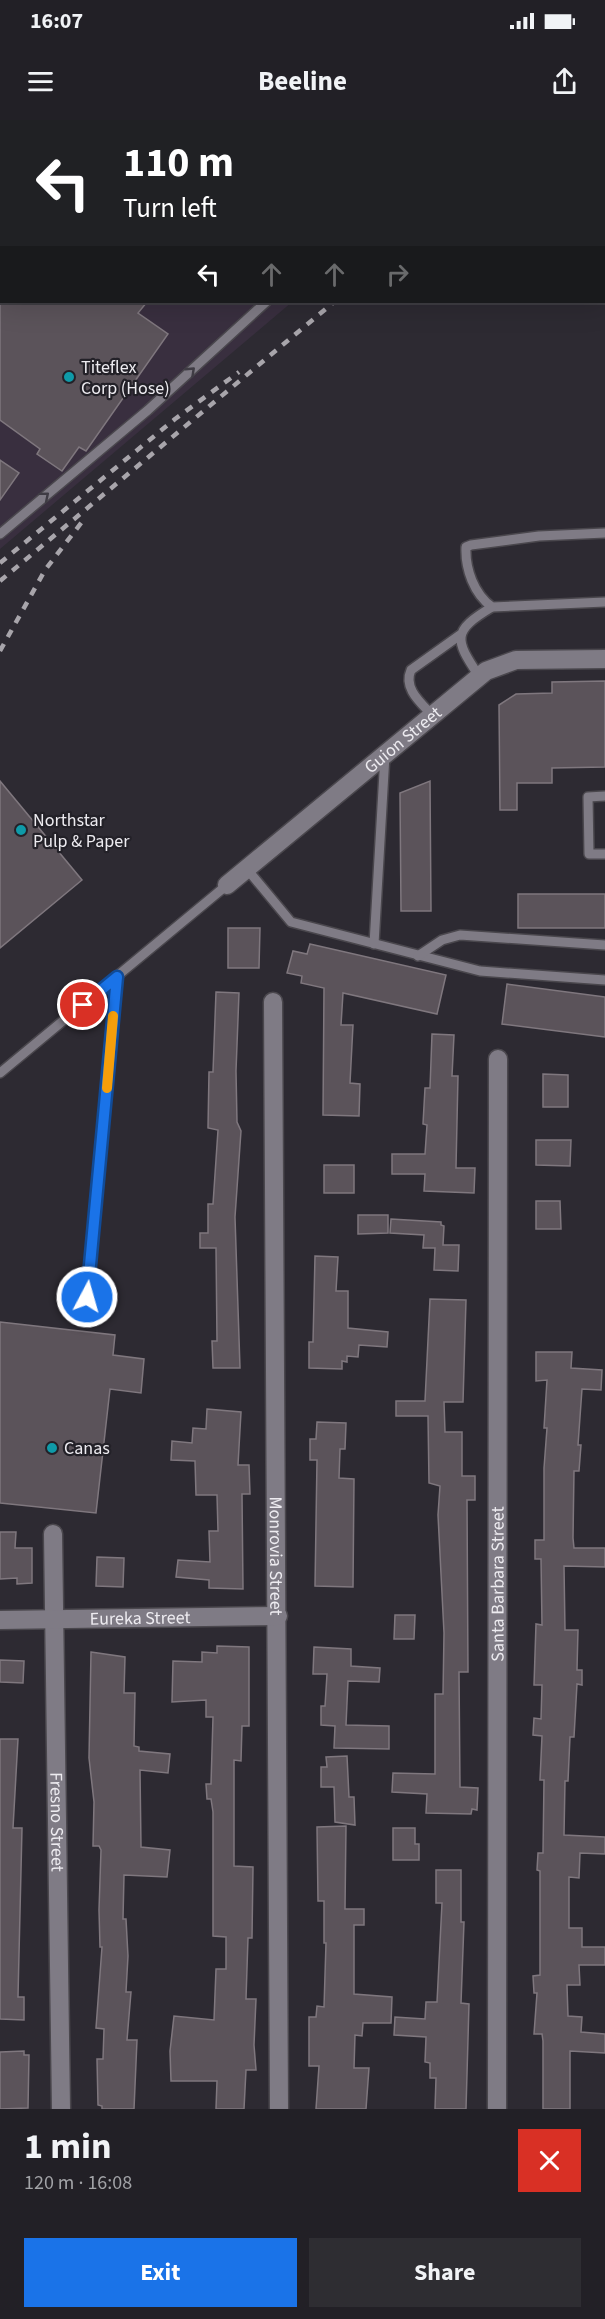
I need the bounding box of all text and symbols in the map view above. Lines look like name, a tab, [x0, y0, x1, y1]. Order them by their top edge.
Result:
text: 16:07	[30, 5, 83, 37]
text: Beeline	[258, 62, 347, 101]
icon: menu	[24, 65, 57, 98]
icon: share	[548, 65, 581, 98]
text: 110 m	[123, 133, 234, 193]
icon: left	[24, 144, 102, 222]
text: Turn left	[123, 189, 217, 228]
icon: left	[192, 258, 225, 291]
icon: ahead	[255, 258, 288, 291]
icon: ahead	[318, 258, 351, 291]
icon: right	[381, 258, 414, 291]
place label: Titeflex Corp (Hose)	[81, 355, 170, 401]
one-way arrow	[184, 367, 195, 378]
marker: Titeflex Corp (Hose)	[62, 370, 76, 384]
one-way arrow	[38, 493, 49, 504]
street label: Guion Street	[359, 701, 447, 780]
place label: Northstar Pulp & Paper	[33, 808, 130, 854]
marker: Northstar Pulp & Paper	[14, 823, 28, 837]
pin	[57, 979, 108, 1030]
icon: arrive	[66, 988, 99, 1021]
position arrow	[55, 1265, 119, 1329]
place label: Canas	[64, 1436, 110, 1461]
marker: Canas	[45, 1441, 59, 1455]
street label: Monrovia Street	[263, 1496, 288, 1616]
street label: Santa Barbara Street	[485, 1506, 511, 1662]
street label: Eureka Street	[89, 1605, 191, 1632]
street label: Fresno Street	[43, 1772, 70, 1872]
text: 1 min	[24, 2121, 112, 2172]
button: close	[518, 2129, 581, 2192]
text: 120 m · 16:08	[24, 2169, 132, 2197]
button: Exit	[24, 2238, 297, 2307]
button: Share	[309, 2238, 581, 2307]

